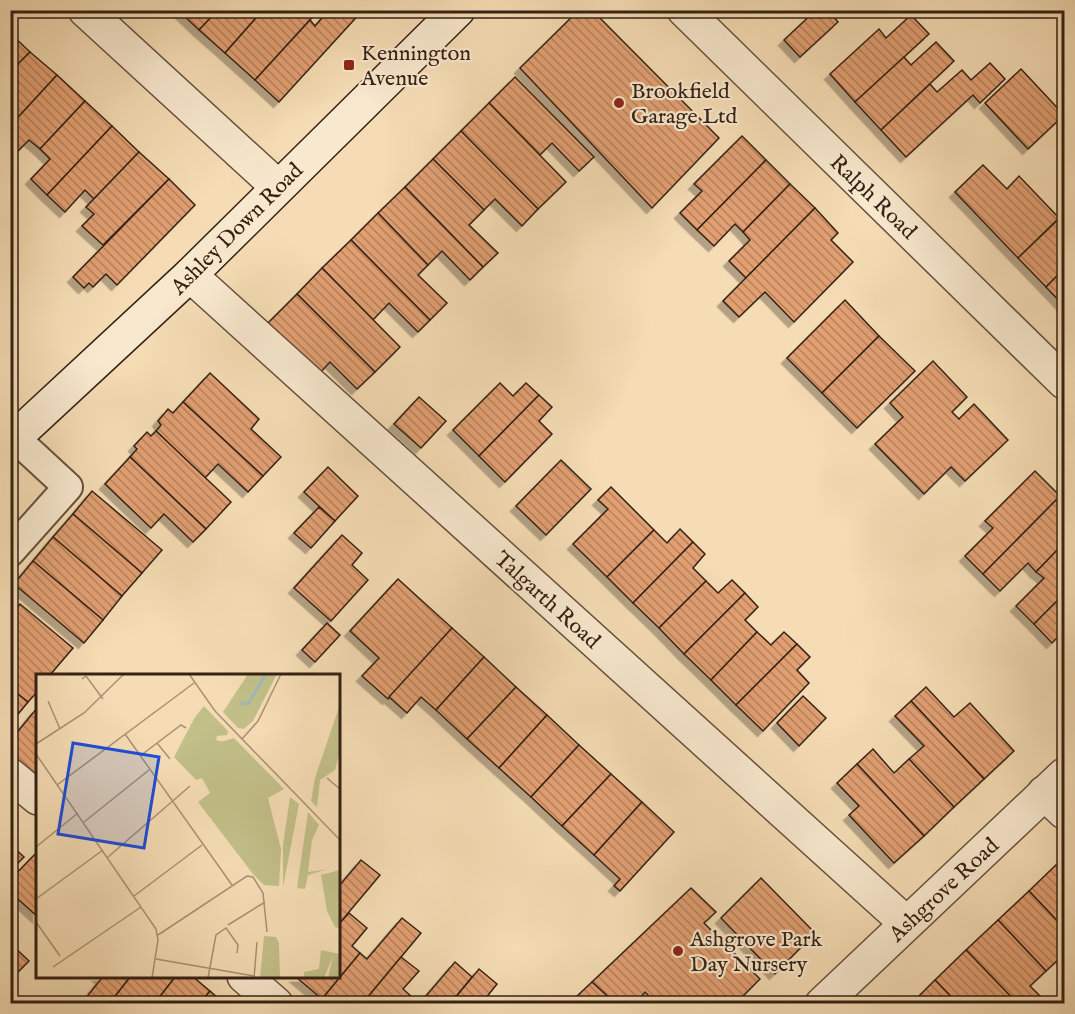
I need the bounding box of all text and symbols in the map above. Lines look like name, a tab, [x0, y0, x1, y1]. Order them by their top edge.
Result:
place label: Kennington Avenue	[360, 40, 471, 93]
marker: Kennington Avenue	[342, 58, 356, 72]
place label: Brookfield Garage Ltd	[631, 78, 738, 131]
marker: Brookfield Garage Ltd	[612, 96, 626, 110]
street label: Ralph Road	[823, 149, 922, 246]
street label: Ashley Down Road	[165, 157, 310, 302]
street label: Talgarth Road	[488, 546, 606, 656]
inset map	[36, 674, 340, 978]
street label: Ashgrove Road	[883, 832, 1005, 949]
place label: Ashgrove Park Day Nursery	[689, 926, 823, 979]
marker: Ashgrove Park Day Nursery	[671, 944, 685, 958]

